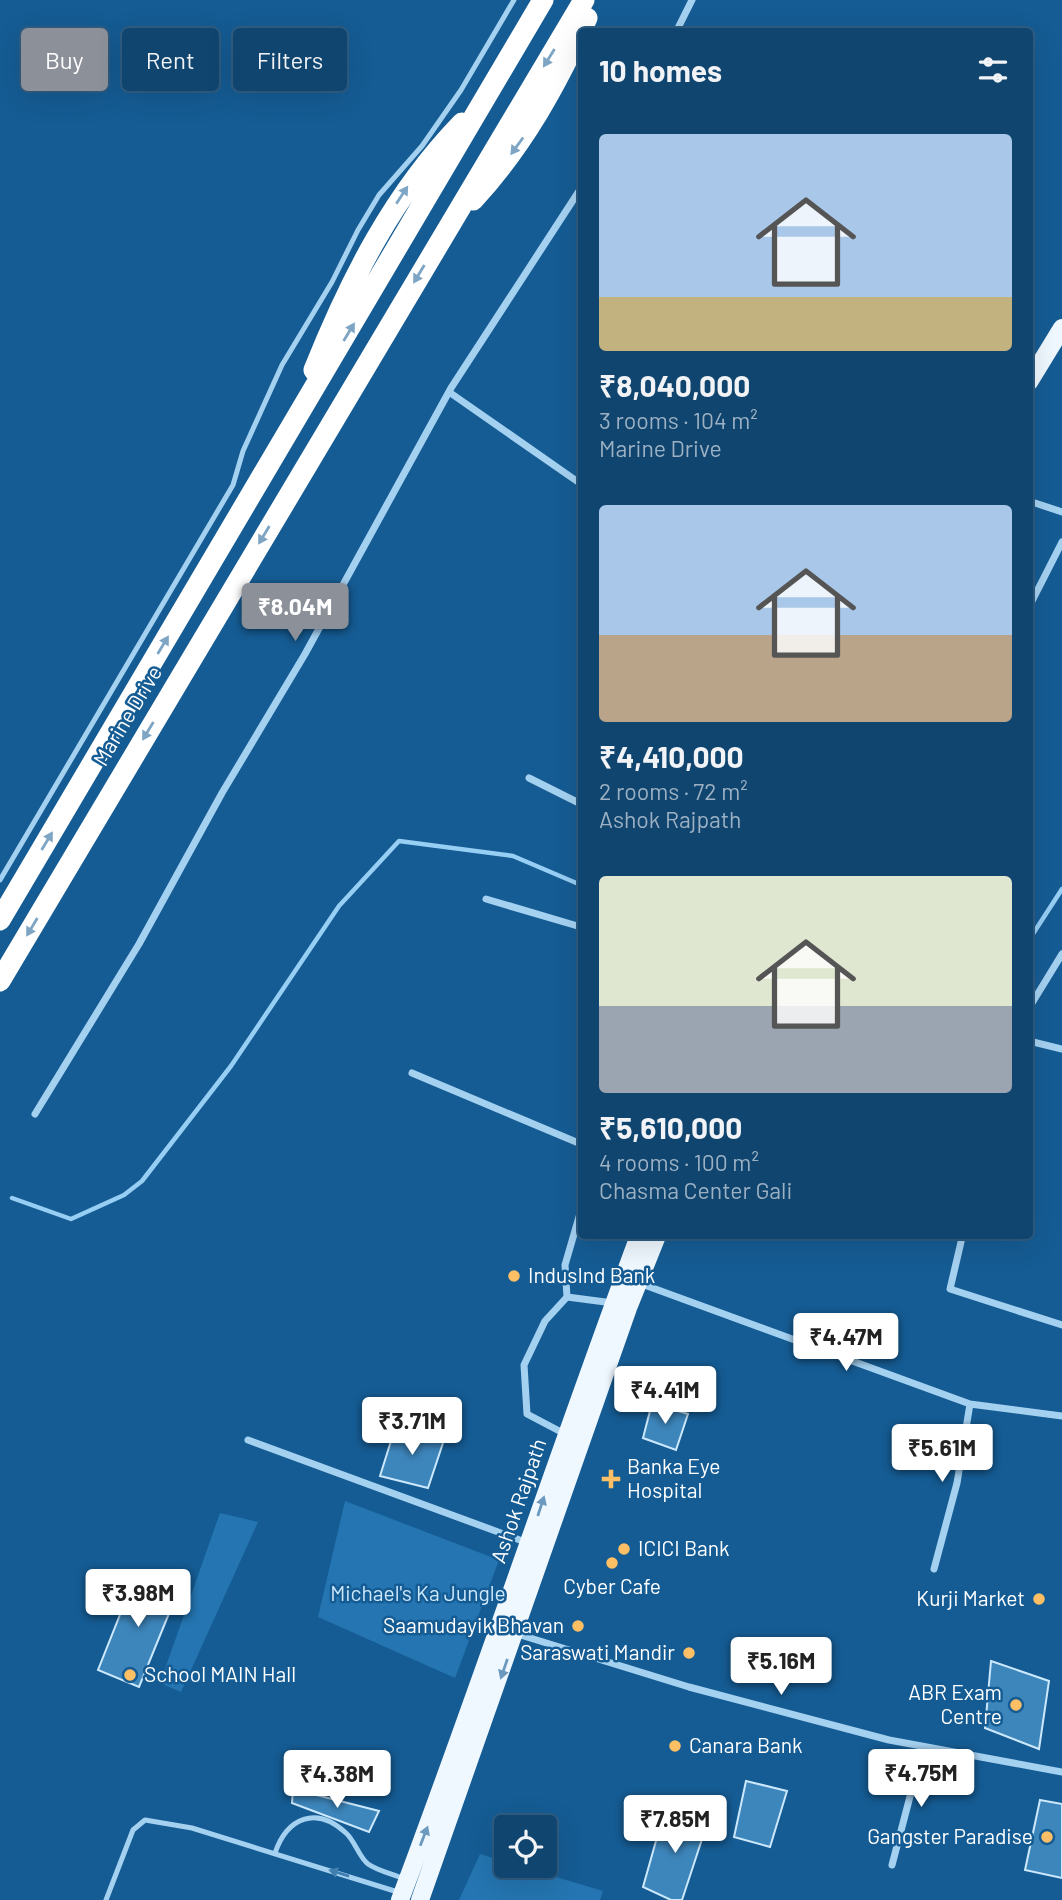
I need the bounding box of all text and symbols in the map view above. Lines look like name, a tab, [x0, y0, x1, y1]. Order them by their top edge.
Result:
chip: Buy	[21, 28, 108, 91]
chip: Rent	[122, 28, 219, 91]
chip: Filters	[233, 28, 347, 91]
one-way arrow	[543, 49, 555, 68]
icon: filters	[974, 51, 1012, 89]
text: 10 homes	[599, 52, 722, 88]
one-way arrow	[510, 137, 524, 155]
icon: home	[743, 179, 869, 305]
one-way arrow	[396, 186, 409, 205]
one-way arrow	[412, 265, 425, 284]
one-way arrow	[343, 322, 355, 342]
text: ₹8,040,000	[599, 367, 750, 403]
text: 3 rooms · 104 m²	[599, 406, 758, 434]
text: Marine Drive	[599, 434, 722, 462]
one-way arrow	[258, 526, 270, 545]
icon: home	[743, 550, 869, 676]
pin: ₹8.04M	[238, 584, 352, 643]
text: ₹8.04M	[258, 592, 332, 620]
one-way arrow	[157, 635, 169, 655]
street label: Marine Drive	[87, 661, 166, 770]
one-way arrow	[142, 722, 154, 741]
text: ₹4,410,000	[599, 738, 744, 774]
text: 2 rooms · 72 m²	[599, 777, 748, 805]
text: Ashok Rajpath	[599, 805, 742, 833]
one-way arrow	[41, 831, 54, 850]
one-way arrow	[26, 917, 38, 936]
icon: home	[743, 921, 869, 1047]
text: ₹5,610,000	[599, 1109, 742, 1145]
text: 4 rooms · 100 m²	[599, 1148, 759, 1176]
text: Chasma Center Gali	[599, 1176, 792, 1204]
place label: IndusInd Bank	[528, 1262, 655, 1287]
marker: IndusInd Bank	[506, 1268, 522, 1284]
pin: ₹4.47M	[789, 1314, 903, 1373]
text: ₹4.47M	[809, 1322, 883, 1350]
pin: ₹4.41M	[608, 1366, 722, 1426]
text: ₹4.41M	[630, 1375, 700, 1403]
pin: ₹3.71M	[355, 1398, 469, 1457]
text: ₹3.71M	[378, 1406, 446, 1434]
pin: ₹5.61M	[885, 1424, 999, 1484]
text: ₹5.61M	[908, 1433, 976, 1461]
street label: Ashok Rajpath	[485, 1435, 551, 1566]
place label: Banka Eye Hospital	[627, 1453, 721, 1502]
marker: Banka Eye Hospital	[601, 1469, 621, 1489]
one-way arrow	[537, 1496, 547, 1517]
place label: ICICI Bank	[638, 1535, 730, 1560]
marker: ICICI Bank	[616, 1541, 632, 1557]
marker: Cyber Cafe	[604, 1555, 620, 1571]
pin: ₹3.98M	[81, 1570, 195, 1629]
place label: Cyber Cafe	[563, 1573, 661, 1598]
text: ₹3.98M	[102, 1578, 174, 1606]
park label: Michael's Ka Jungle	[330, 1580, 506, 1605]
place label: Kurji Market	[916, 1585, 1025, 1610]
marker: Kurji Market	[1031, 1591, 1047, 1607]
place label: Saamudayik Bhavan	[383, 1612, 564, 1637]
marker: Saamudayik Bhavan	[570, 1618, 586, 1634]
pin: ₹5.16M	[724, 1638, 838, 1697]
place label: Saraswati Mandir	[520, 1639, 675, 1664]
marker: Saraswati Mandir	[681, 1645, 697, 1661]
text: ₹5.16M	[747, 1646, 815, 1674]
one-way arrow	[498, 1659, 509, 1680]
place label: School MAIN Hall	[144, 1661, 296, 1686]
marker: School MAIN Hall	[122, 1667, 138, 1683]
place label: ABR Exam Centre	[908, 1679, 1002, 1728]
marker: ABR Exam Centre	[1008, 1697, 1024, 1713]
place label: Canara Bank	[689, 1732, 803, 1757]
marker: Canara Bank	[667, 1738, 683, 1754]
pin: ₹4.38M	[280, 1750, 394, 1810]
pin: ₹4.75M	[864, 1750, 978, 1809]
text: ₹4.75M	[884, 1758, 958, 1786]
text: ₹4.38M	[300, 1759, 374, 1787]
pin: ₹7.85M	[618, 1796, 732, 1855]
text: ₹7.85M	[640, 1804, 710, 1832]
map controls	[494, 1815, 557, 1878]
button: locate	[494, 1815, 557, 1878]
place label: Gangster Paradise	[867, 1823, 1033, 1848]
one-way arrow	[419, 1826, 430, 1847]
marker: Gangster Paradise	[1039, 1829, 1055, 1845]
one-way arrow	[329, 1867, 350, 1877]

